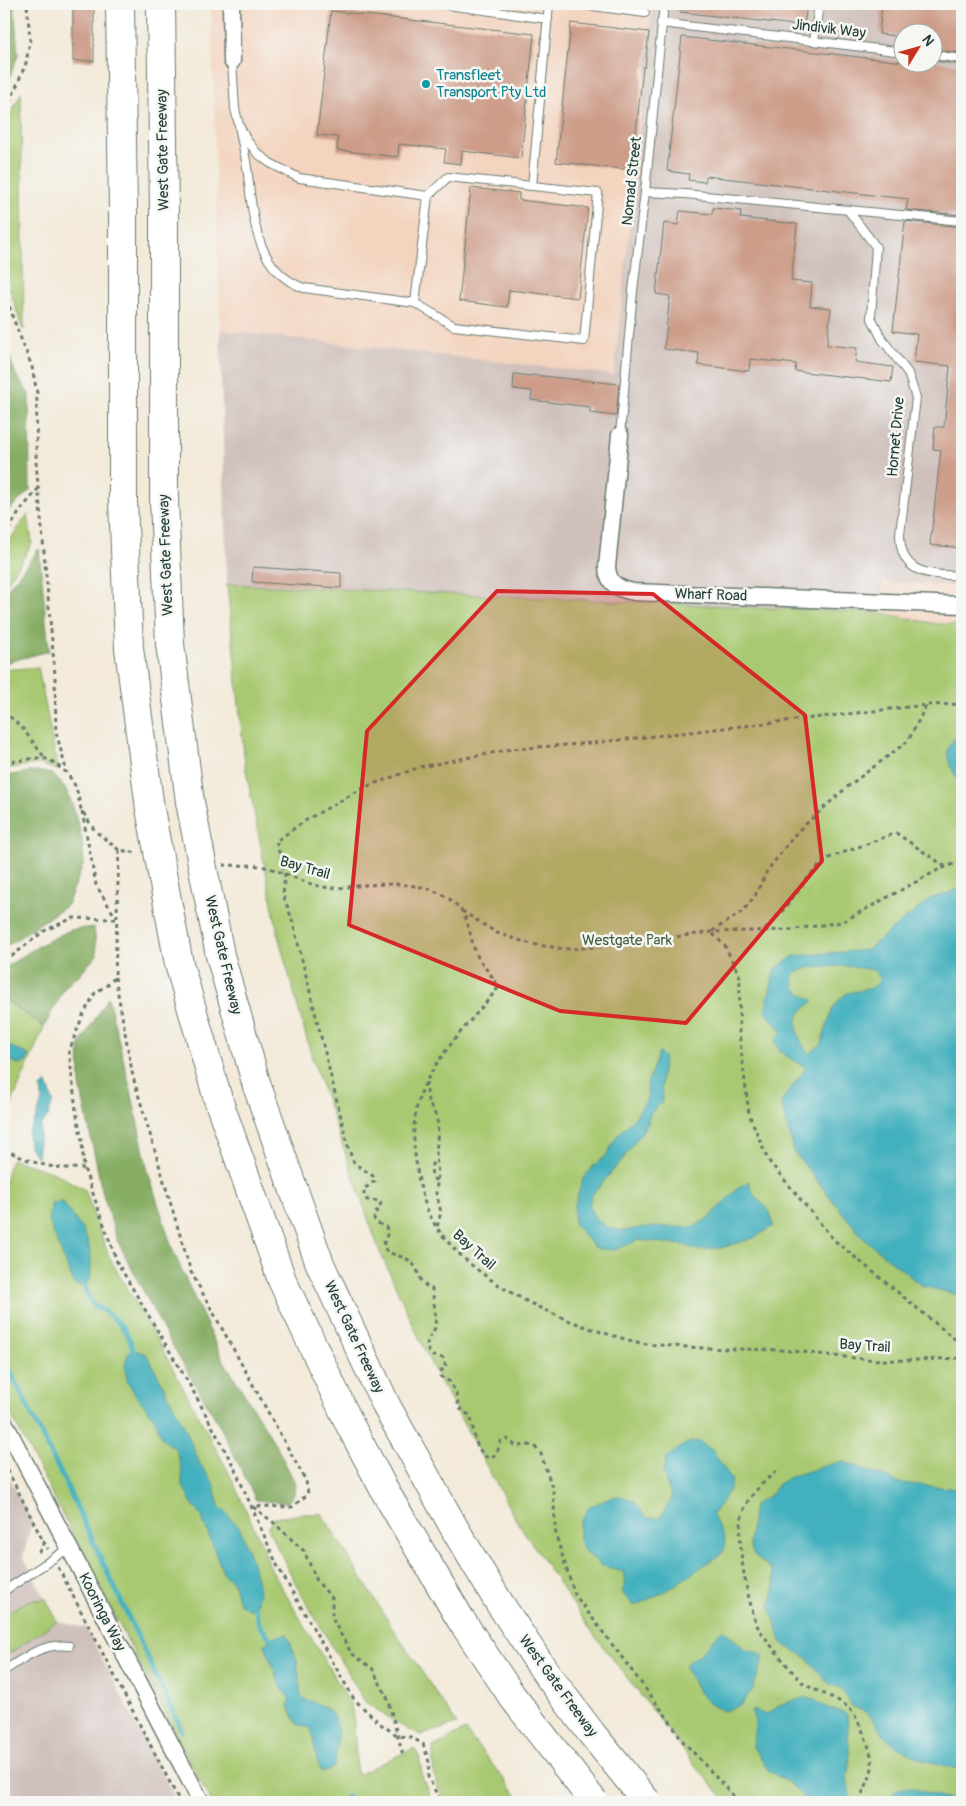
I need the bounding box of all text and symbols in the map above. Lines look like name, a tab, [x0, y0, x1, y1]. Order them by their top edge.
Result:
street label: Jindivik Way	[791, 15, 867, 43]
north arrow	[894, 22, 944, 72]
text: N	[918, 32, 938, 49]
place label: Transfleet Transport Pty Ltd	[436, 66, 546, 102]
marker: Transfleet Transport Pty Ltd	[420, 78, 432, 90]
street label: West Gate Freeway	[152, 88, 174, 211]
street label: Nomad Street	[618, 135, 646, 226]
street label: Hornet Drive	[883, 396, 909, 478]
street label: West Gate Freeway	[154, 493, 178, 616]
street label: Wharf Road	[674, 584, 748, 606]
street label: Bay Trail	[278, 852, 332, 884]
street label: West Gate Freeway	[200, 894, 246, 1017]
park label: Westgate Park	[582, 931, 673, 950]
street label: Bay Trail	[448, 1226, 500, 1274]
street label: West Gate Freeway	[320, 1278, 389, 1397]
street label: Bay Trail	[839, 1335, 891, 1357]
street label: Kooringa Way	[74, 1570, 130, 1655]
street label: West Gate Freeway	[515, 1631, 602, 1741]

